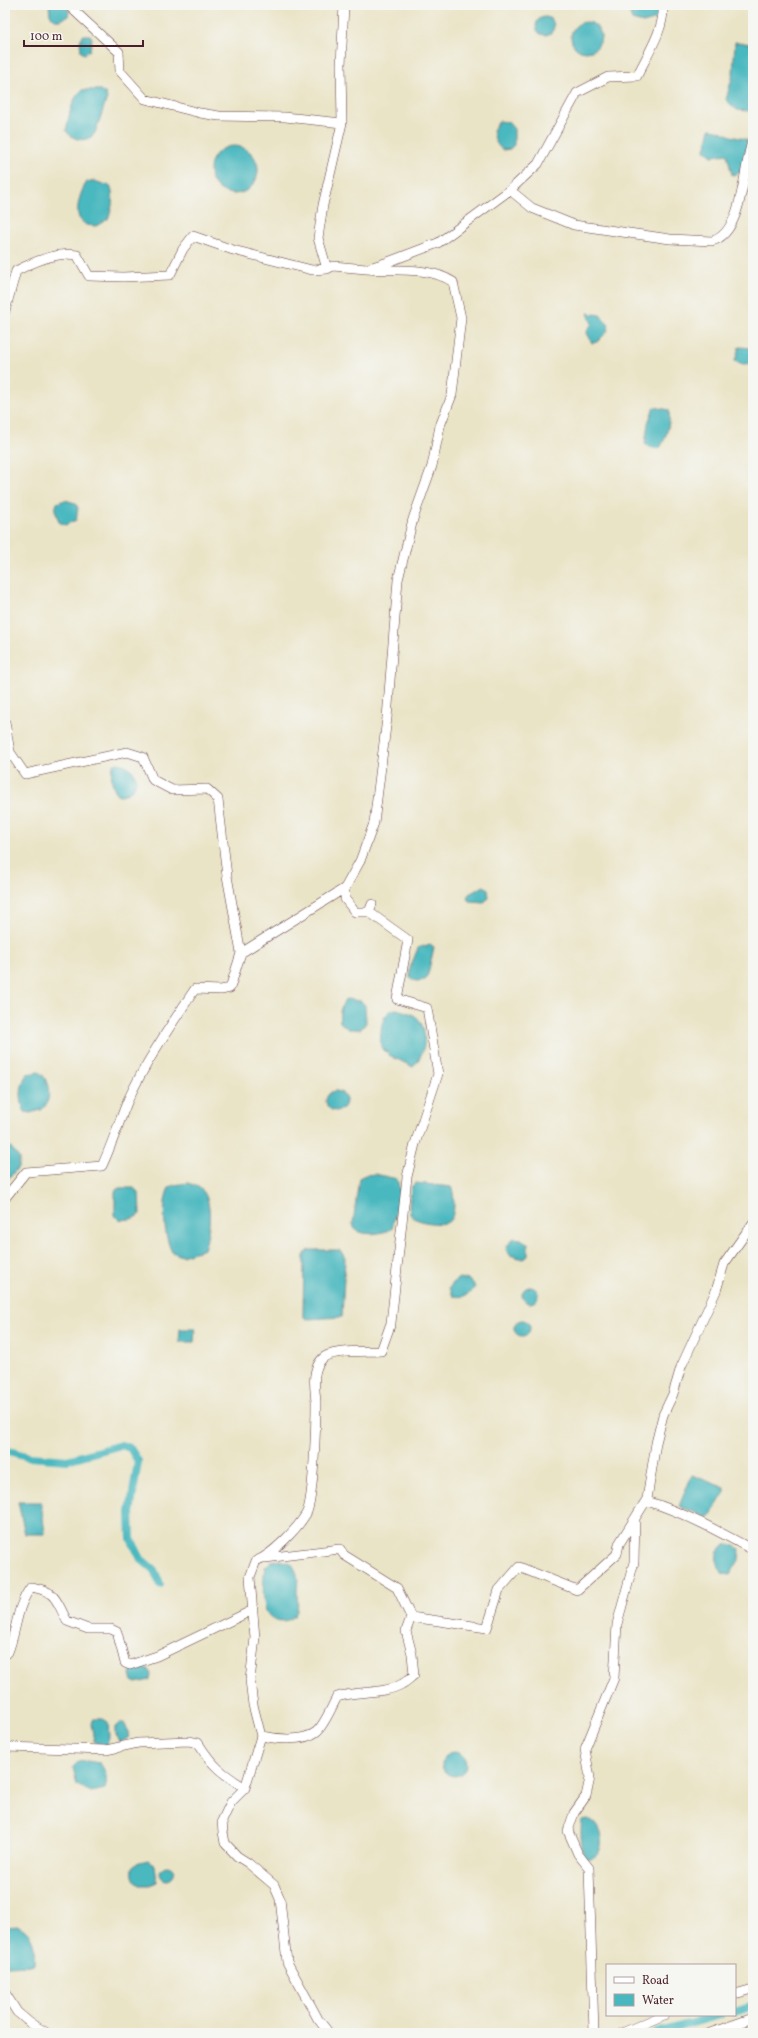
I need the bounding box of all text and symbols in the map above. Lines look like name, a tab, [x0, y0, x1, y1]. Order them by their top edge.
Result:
scale bar	[24, 22, 143, 48]
text: 100 m	[30, 29, 63, 45]
legend	[606, 1964, 736, 2016]
text: Road	[642, 1973, 669, 1989]
text: Water	[642, 1993, 674, 2009]

